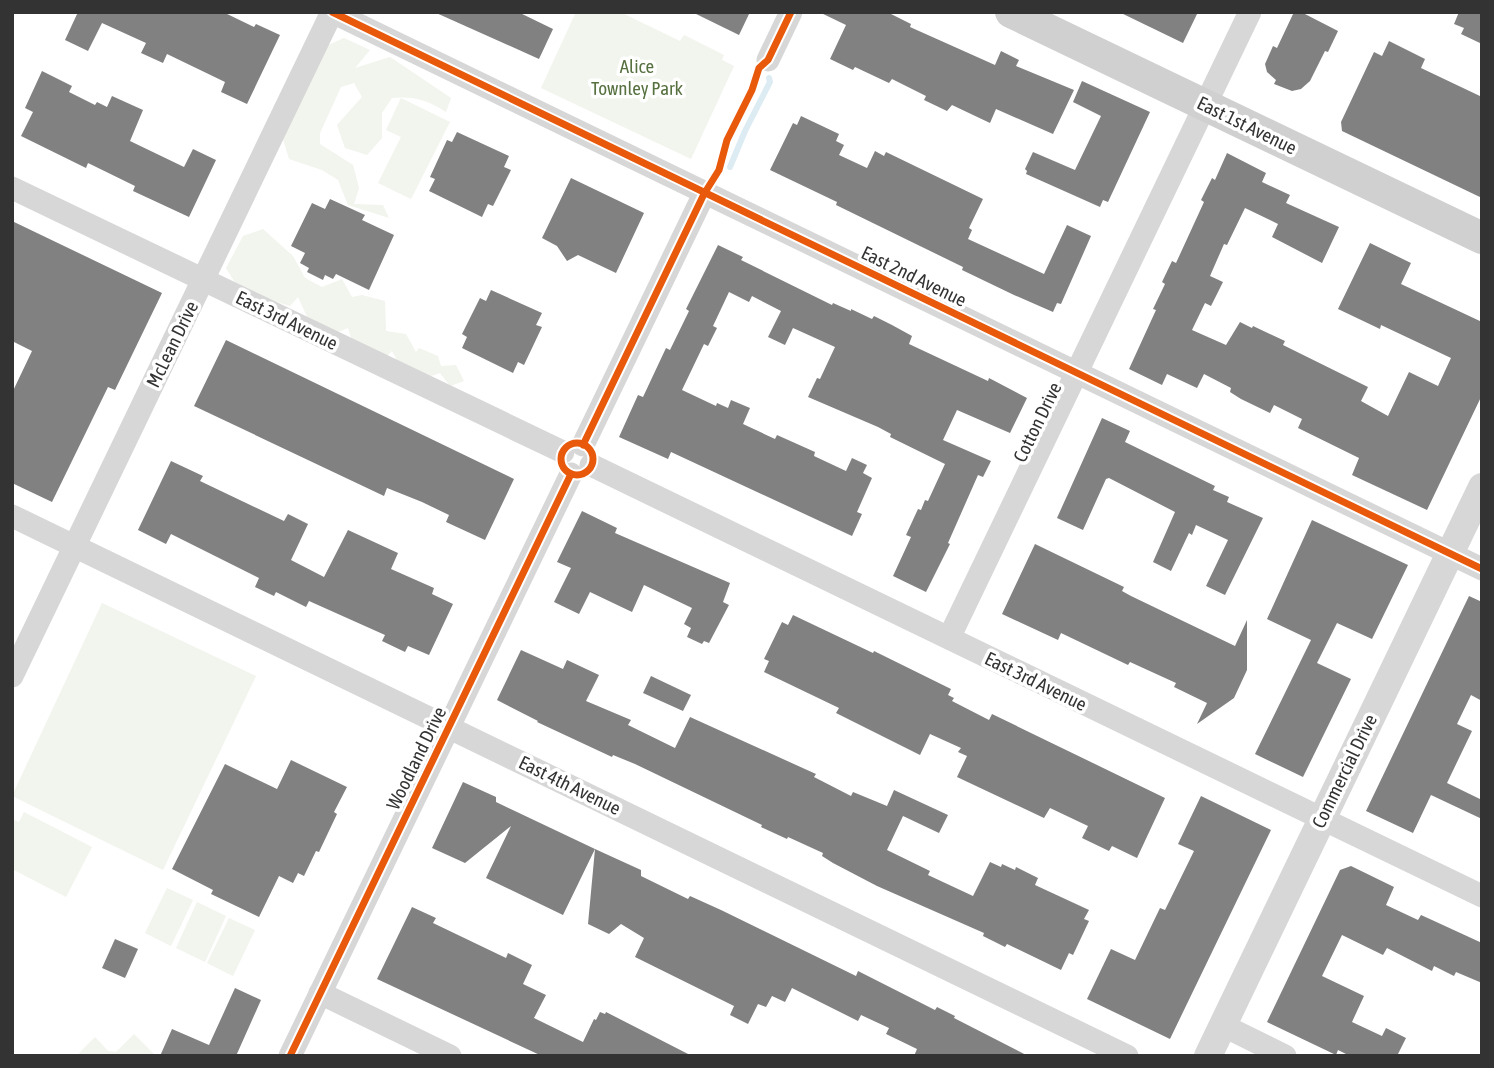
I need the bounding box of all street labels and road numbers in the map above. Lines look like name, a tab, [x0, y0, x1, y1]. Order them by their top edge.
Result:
street label: East 1st Avenue	[1194, 91, 1300, 159]
street label: East 2nd Avenue	[858, 241, 970, 311]
street label: East 3rd Avenue	[233, 286, 341, 354]
street label: McLean Drive	[142, 297, 202, 391]
street label: Cotton Drive	[1008, 379, 1066, 465]
street label: East 3rd Avenue	[982, 647, 1090, 715]
street label: Woodland Drive	[382, 703, 450, 813]
street label: Commercial Drive	[1307, 711, 1381, 831]
street label: East 4th Avenue	[516, 751, 624, 819]

